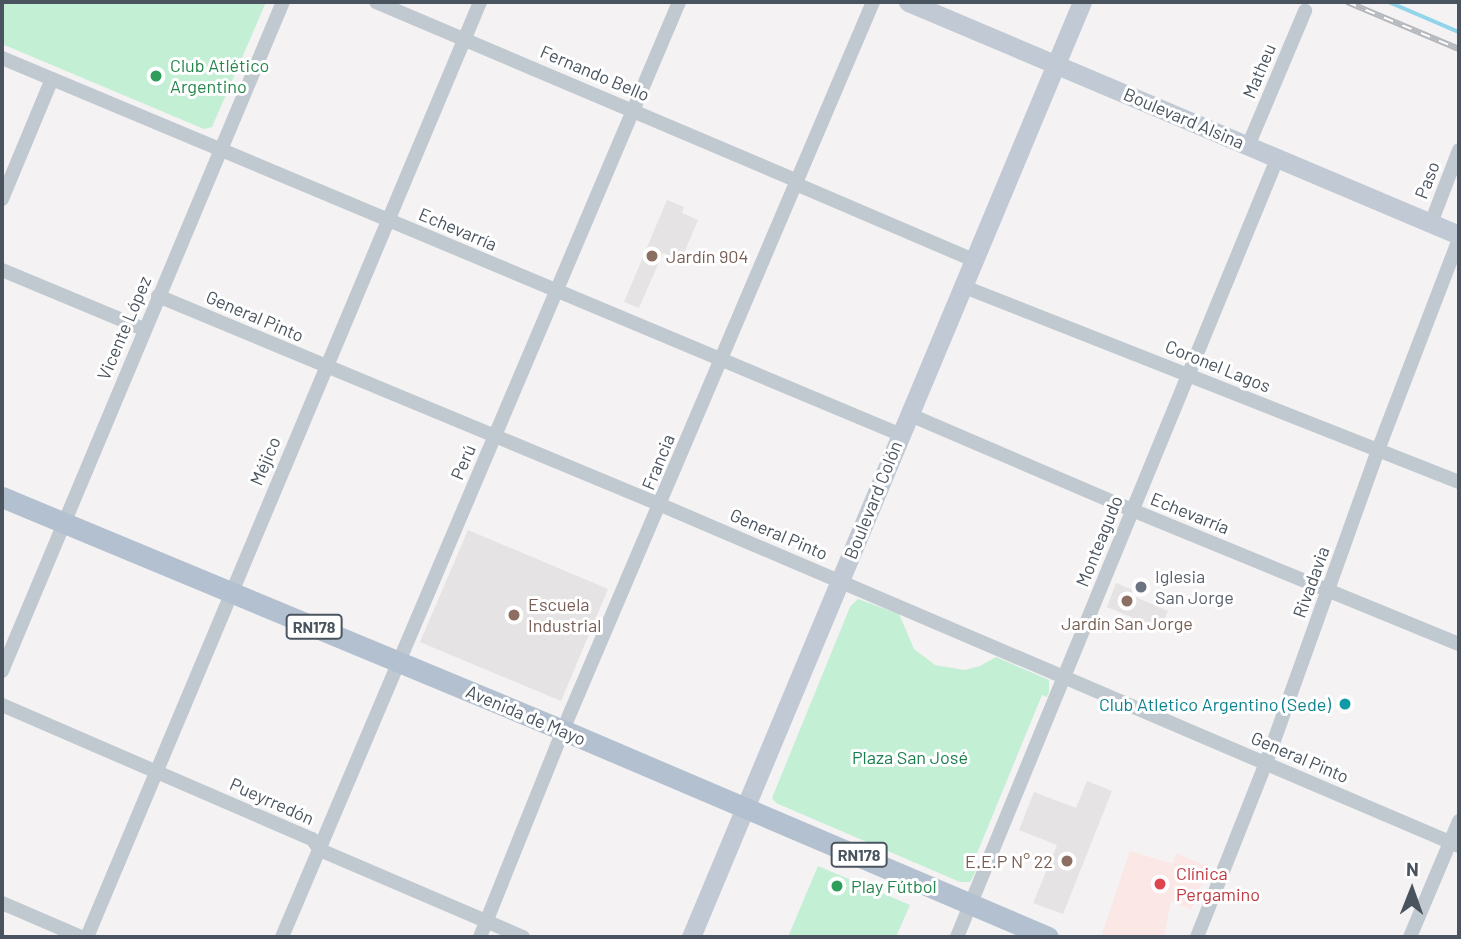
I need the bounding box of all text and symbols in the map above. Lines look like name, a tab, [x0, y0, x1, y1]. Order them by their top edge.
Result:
street label: Fernando Bello	[537, 40, 653, 106]
street label: Matheu	[1238, 40, 1280, 102]
place label: Club Atlético Argentino	[170, 55, 269, 98]
marker: Club Atlético Argentino	[148, 68, 164, 84]
street label: Boulevard Alsina	[1120, 83, 1248, 153]
street label: Paso	[1410, 158, 1444, 202]
street label: Echevarría	[416, 203, 500, 255]
place label: Jardín 904	[666, 245, 748, 267]
marker: Jardín 904	[644, 248, 660, 264]
street label: Vicente López	[92, 273, 156, 383]
street label: General Pinto	[203, 286, 307, 346]
street label: Coronel Lagos	[1162, 335, 1274, 397]
street label: Francia	[637, 431, 679, 493]
street label: Méjico	[245, 434, 285, 488]
street label: Boulevard Colón	[839, 438, 907, 562]
street label: Perú	[446, 441, 480, 483]
street label: Echevarría	[1148, 487, 1232, 539]
street label: Monteagudo	[1071, 492, 1127, 590]
street label: General Pinto	[727, 504, 831, 564]
street label: Rivadavia	[1288, 543, 1334, 621]
place label: Iglesia San Jorge	[1155, 566, 1234, 608]
marker: Iglesia San Jorge	[1133, 579, 1149, 595]
marker: Jardín San Jorge	[1119, 593, 1135, 609]
place label: Escuela Industrial	[528, 594, 601, 636]
marker: Escuela Industrial	[506, 607, 522, 623]
place label: Jardín San Jorge	[1061, 612, 1193, 634]
road number: RN178	[284, 614, 344, 640]
street label: Avenida de Mayo	[463, 680, 589, 750]
place label: Club Atletico Argentino (Sede)	[1099, 693, 1331, 715]
marker: Club Atletico Argentino (Sede)	[1337, 696, 1353, 712]
street label: General Pinto	[1248, 727, 1352, 787]
park label: Plaza San José	[852, 746, 968, 768]
street label: Pueyrredón	[227, 773, 317, 829]
road number: RN178	[829, 842, 889, 868]
place label: E.E.P N° 22	[965, 850, 1053, 872]
marker: E.E.P N° 22	[1059, 853, 1075, 869]
north arrow	[1377, 855, 1447, 925]
text: N	[1406, 857, 1419, 880]
place label: Clínica Pergamino	[1176, 863, 1260, 906]
marker: Clínica Pergamino	[1150, 874, 1170, 894]
place label: Play Fútbol	[851, 875, 937, 897]
marker: Play Fútbol	[829, 878, 845, 894]

